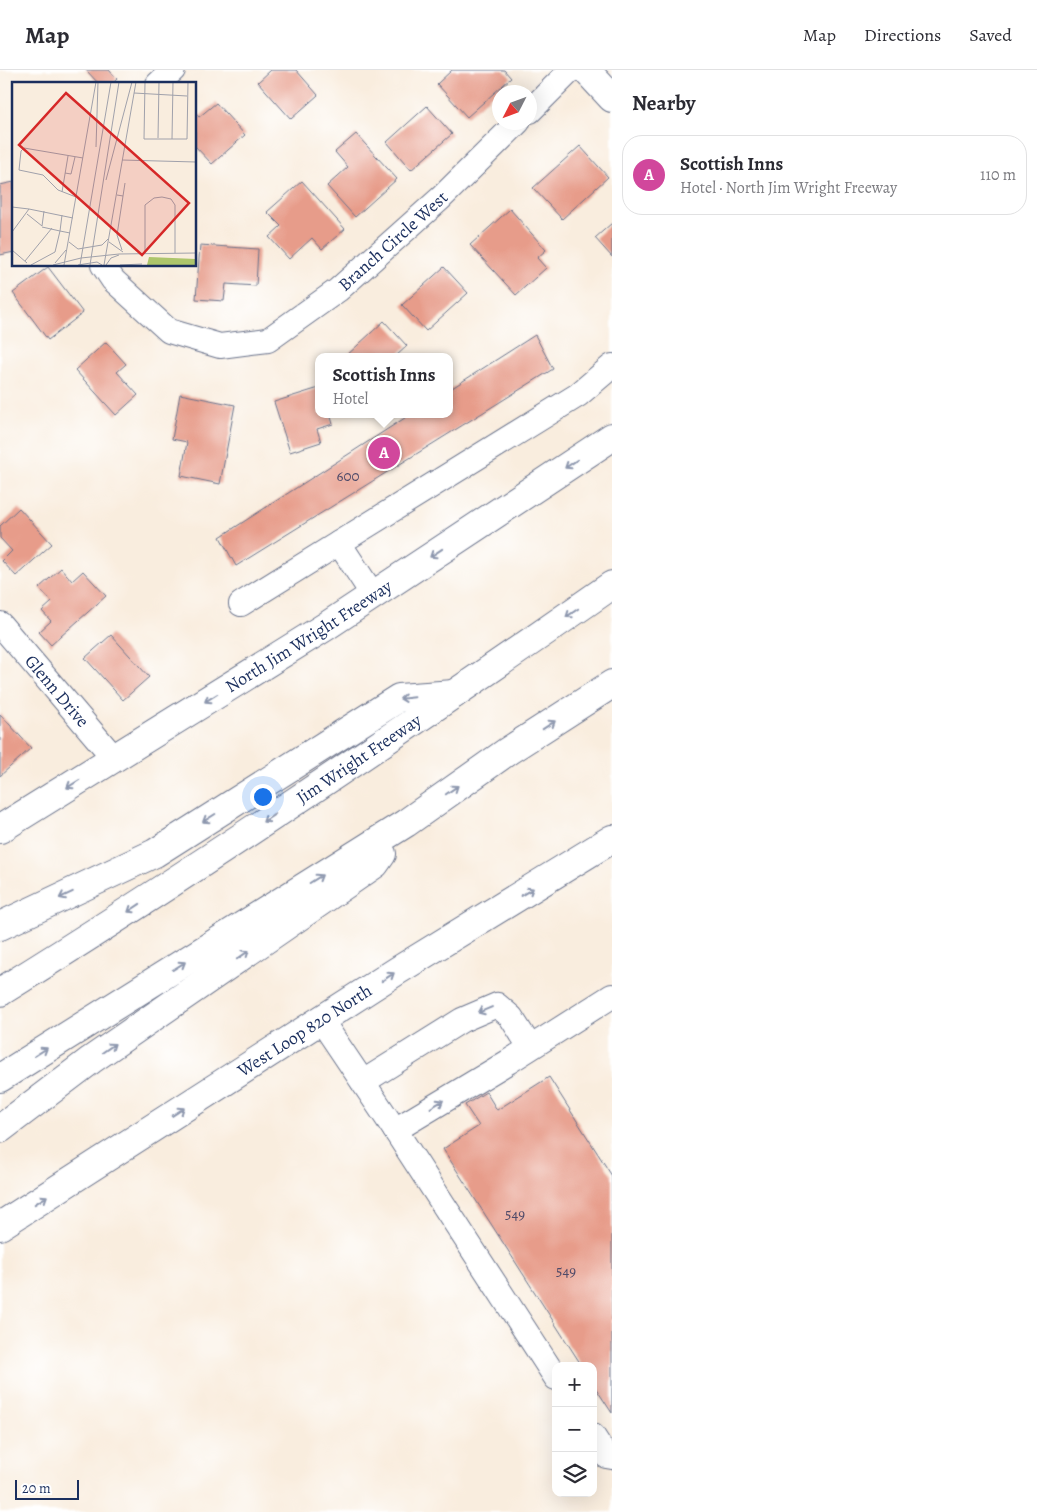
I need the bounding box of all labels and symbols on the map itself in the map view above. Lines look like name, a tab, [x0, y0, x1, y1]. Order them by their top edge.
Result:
inset map	[12, 82, 196, 266]
north arrow	[492, 85, 537, 130]
street label: Branch Circle West	[333, 186, 453, 296]
pin: A	[368, 434, 400, 472]
one-way arrow	[565, 459, 579, 469]
house number: 600	[337, 466, 359, 486]
one-way arrow	[429, 548, 443, 559]
street label: North Jim Wright Freeway	[221, 573, 397, 698]
one-way arrow	[565, 608, 579, 618]
street label: Glenn Drive	[19, 650, 95, 732]
one-way arrow	[204, 693, 218, 703]
one-way arrow	[399, 693, 415, 702]
street label: Jim Wright Freeway	[292, 708, 427, 809]
one-way arrow	[542, 719, 556, 730]
one-way arrow	[66, 779, 80, 789]
your location	[250, 784, 276, 810]
one-way arrow	[445, 785, 459, 795]
one-way arrow	[202, 813, 216, 824]
one-way arrow	[262, 813, 276, 823]
one-way arrow	[309, 874, 323, 884]
one-way arrow	[519, 886, 533, 896]
one-way arrow	[59, 890, 74, 900]
one-way arrow	[127, 903, 141, 913]
one-way arrow	[236, 950, 250, 960]
one-way arrow	[171, 960, 185, 970]
one-way arrow	[381, 972, 395, 982]
street label: West Loop 820 North	[232, 978, 377, 1083]
one-way arrow	[478, 1007, 493, 1016]
one-way arrow	[102, 1043, 116, 1053]
one-way arrow	[34, 1047, 48, 1057]
one-way arrow	[429, 1099, 443, 1109]
one-way arrow	[170, 1107, 184, 1117]
one-way arrow	[34, 1195, 48, 1205]
house number: 549	[505, 1204, 525, 1224]
house number: 549	[556, 1261, 576, 1281]
scale bar	[15, 1477, 79, 1500]

